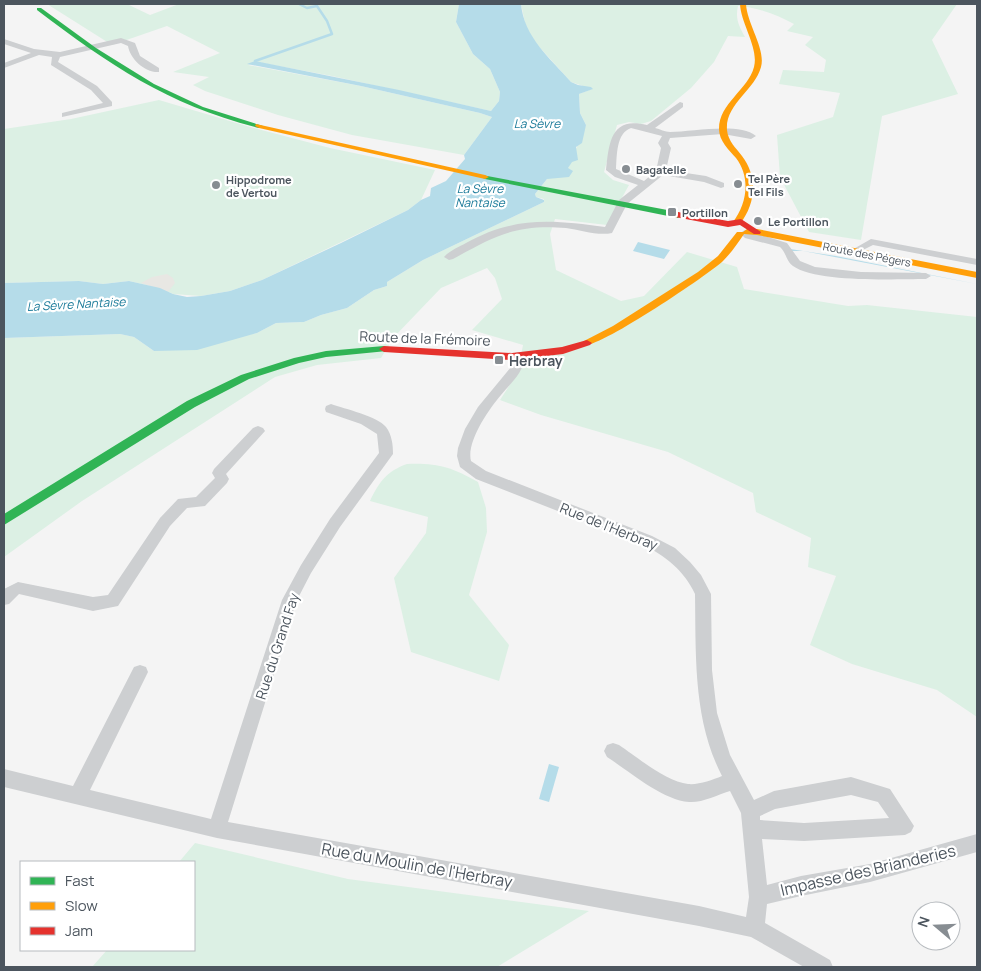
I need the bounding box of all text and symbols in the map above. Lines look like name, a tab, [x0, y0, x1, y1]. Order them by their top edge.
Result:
water label: La Sèvre	[514, 115, 561, 132]
place label: Bagatelle	[636, 162, 687, 177]
marker: Bagatelle	[620, 163, 632, 175]
place label: Tel Père Tel Fils	[748, 171, 791, 199]
place label: Hippodrome de Vertou	[226, 172, 292, 200]
marker: Tel Père Tel Fils	[732, 178, 744, 190]
marker: Hippodrome de Vertou	[210, 179, 222, 191]
water label: La Sèvre Nantaise	[455, 180, 506, 211]
place label: Portillon	[682, 205, 728, 220]
marker: Portillon	[666, 206, 678, 218]
place label: Le Portillon	[768, 214, 829, 229]
marker: Le Portillon	[752, 215, 764, 227]
street label: Route des Pégers	[822, 238, 912, 270]
water label: La Sèvre Nantaise	[26, 293, 127, 315]
street label: Route de la Frémoire	[359, 326, 491, 350]
place label: Herbray	[509, 351, 563, 370]
marker: Herbray	[493, 354, 505, 366]
street label: Rue de l'Herbray	[557, 498, 661, 554]
street label: Rue du Grand Fay	[251, 590, 303, 702]
street label: Rue du Moulin de l'Herbray	[320, 837, 515, 893]
street label: Impasse des Brianderies	[778, 839, 958, 901]
legend	[20, 861, 195, 951]
text: Fast	[65, 870, 94, 891]
text: Slow	[65, 895, 98, 916]
north arrow	[911, 901, 961, 951]
text: N	[913, 914, 934, 929]
text: Jam	[65, 920, 93, 941]

